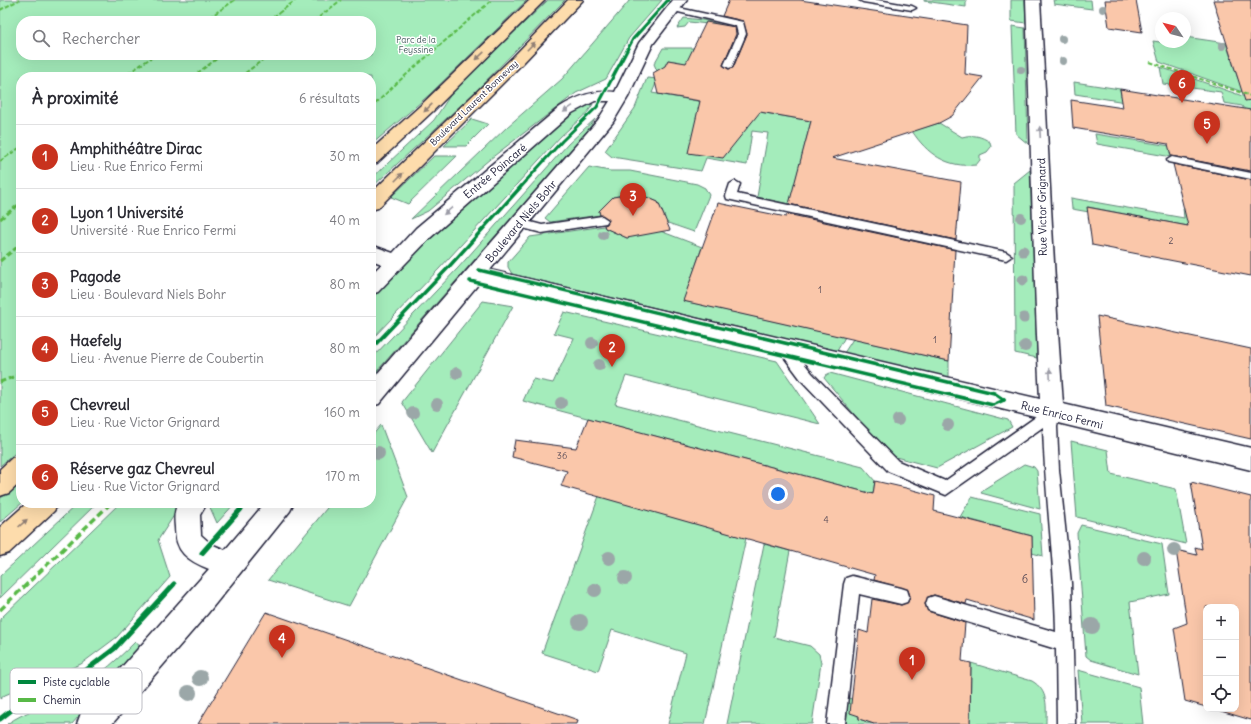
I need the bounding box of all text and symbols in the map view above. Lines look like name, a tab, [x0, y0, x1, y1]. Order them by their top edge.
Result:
north arrow	[1155, 12, 1191, 48]
search box	[16, 16, 376, 60]
icon: search	[30, 27, 52, 49]
text: Rechercher	[62, 29, 140, 48]
park label: Parc de la Feyssine	[396, 34, 436, 55]
one-way arrow	[526, 41, 536, 51]
one-way arrow	[475, 52, 485, 61]
street label: Boulevard Laurent Bonnevay	[427, 58, 520, 148]
pin: 6	[1169, 70, 1195, 103]
text: À proximité	[32, 87, 118, 109]
text: 6 résultats	[299, 90, 360, 107]
one-way arrow	[422, 103, 433, 112]
one-way arrow	[563, 105, 574, 113]
pin: 5	[1194, 111, 1220, 144]
one-way arrow	[1036, 126, 1043, 138]
text: Amphithéâtre Dirac	[70, 139, 202, 158]
street label: Entrée Poincaré	[461, 140, 530, 202]
text: 1	[42, 148, 48, 165]
text: 30 m	[330, 148, 360, 165]
street label: Rue Victor Grignard	[1034, 157, 1050, 256]
text: Lieu · Rue Enrico Fermi	[70, 158, 203, 175]
one-way arrow	[394, 172, 404, 182]
street label: Boulevard Niels Bohr	[482, 176, 560, 265]
pin: 3	[620, 183, 646, 216]
text: Lyon 1 Université	[70, 203, 184, 222]
one-way arrow	[442, 207, 453, 216]
text: 2	[41, 212, 49, 229]
text: 40 m	[329, 212, 360, 229]
text: Université · Rue Enrico Fermi	[70, 222, 236, 239]
house number: 2	[1169, 235, 1174, 246]
text: Pagode	[70, 267, 121, 286]
text: 3	[41, 276, 49, 293]
text: 80 m	[329, 276, 360, 293]
house number: 1	[818, 284, 822, 295]
text: Lieu · Boulevard Niels Bohr	[70, 286, 226, 303]
text: Haefely	[70, 331, 122, 350]
pin: 2	[599, 334, 625, 367]
house number: 1	[933, 334, 937, 345]
text: 4	[41, 340, 49, 357]
text: 80 m	[329, 340, 360, 357]
text: Lieu · Avenue Pierre de Coubertin	[70, 350, 264, 367]
one-way arrow	[1047, 368, 1054, 380]
text: Chevreul	[70, 395, 130, 414]
street label: Rue Enrico Fermi	[1020, 398, 1104, 432]
text: 5	[41, 404, 49, 421]
text: 160 m	[324, 404, 360, 421]
text: Lieu · Rue Victor Grignard	[70, 414, 220, 431]
house number: 36	[557, 450, 567, 461]
text: Réserve gaz Chevreul	[70, 459, 215, 478]
text: 6	[41, 468, 49, 485]
text: 170 m	[325, 468, 360, 485]
text: Lieu · Rue Victor Grignard	[70, 478, 220, 495]
your location	[768, 484, 788, 504]
house number: 4	[823, 514, 829, 525]
one-way arrow	[17, 519, 28, 528]
house number: 6	[1022, 572, 1028, 586]
map controls	[1203, 604, 1239, 712]
button: +	[1203, 604, 1239, 640]
pin: 4	[269, 625, 295, 658]
button: −	[1203, 640, 1239, 676]
pin: 1	[899, 647, 925, 680]
legend	[10, 668, 142, 714]
text: Piste cyclable	[43, 675, 110, 689]
button: locate	[1203, 676, 1239, 712]
text: Chemin	[43, 693, 81, 707]

